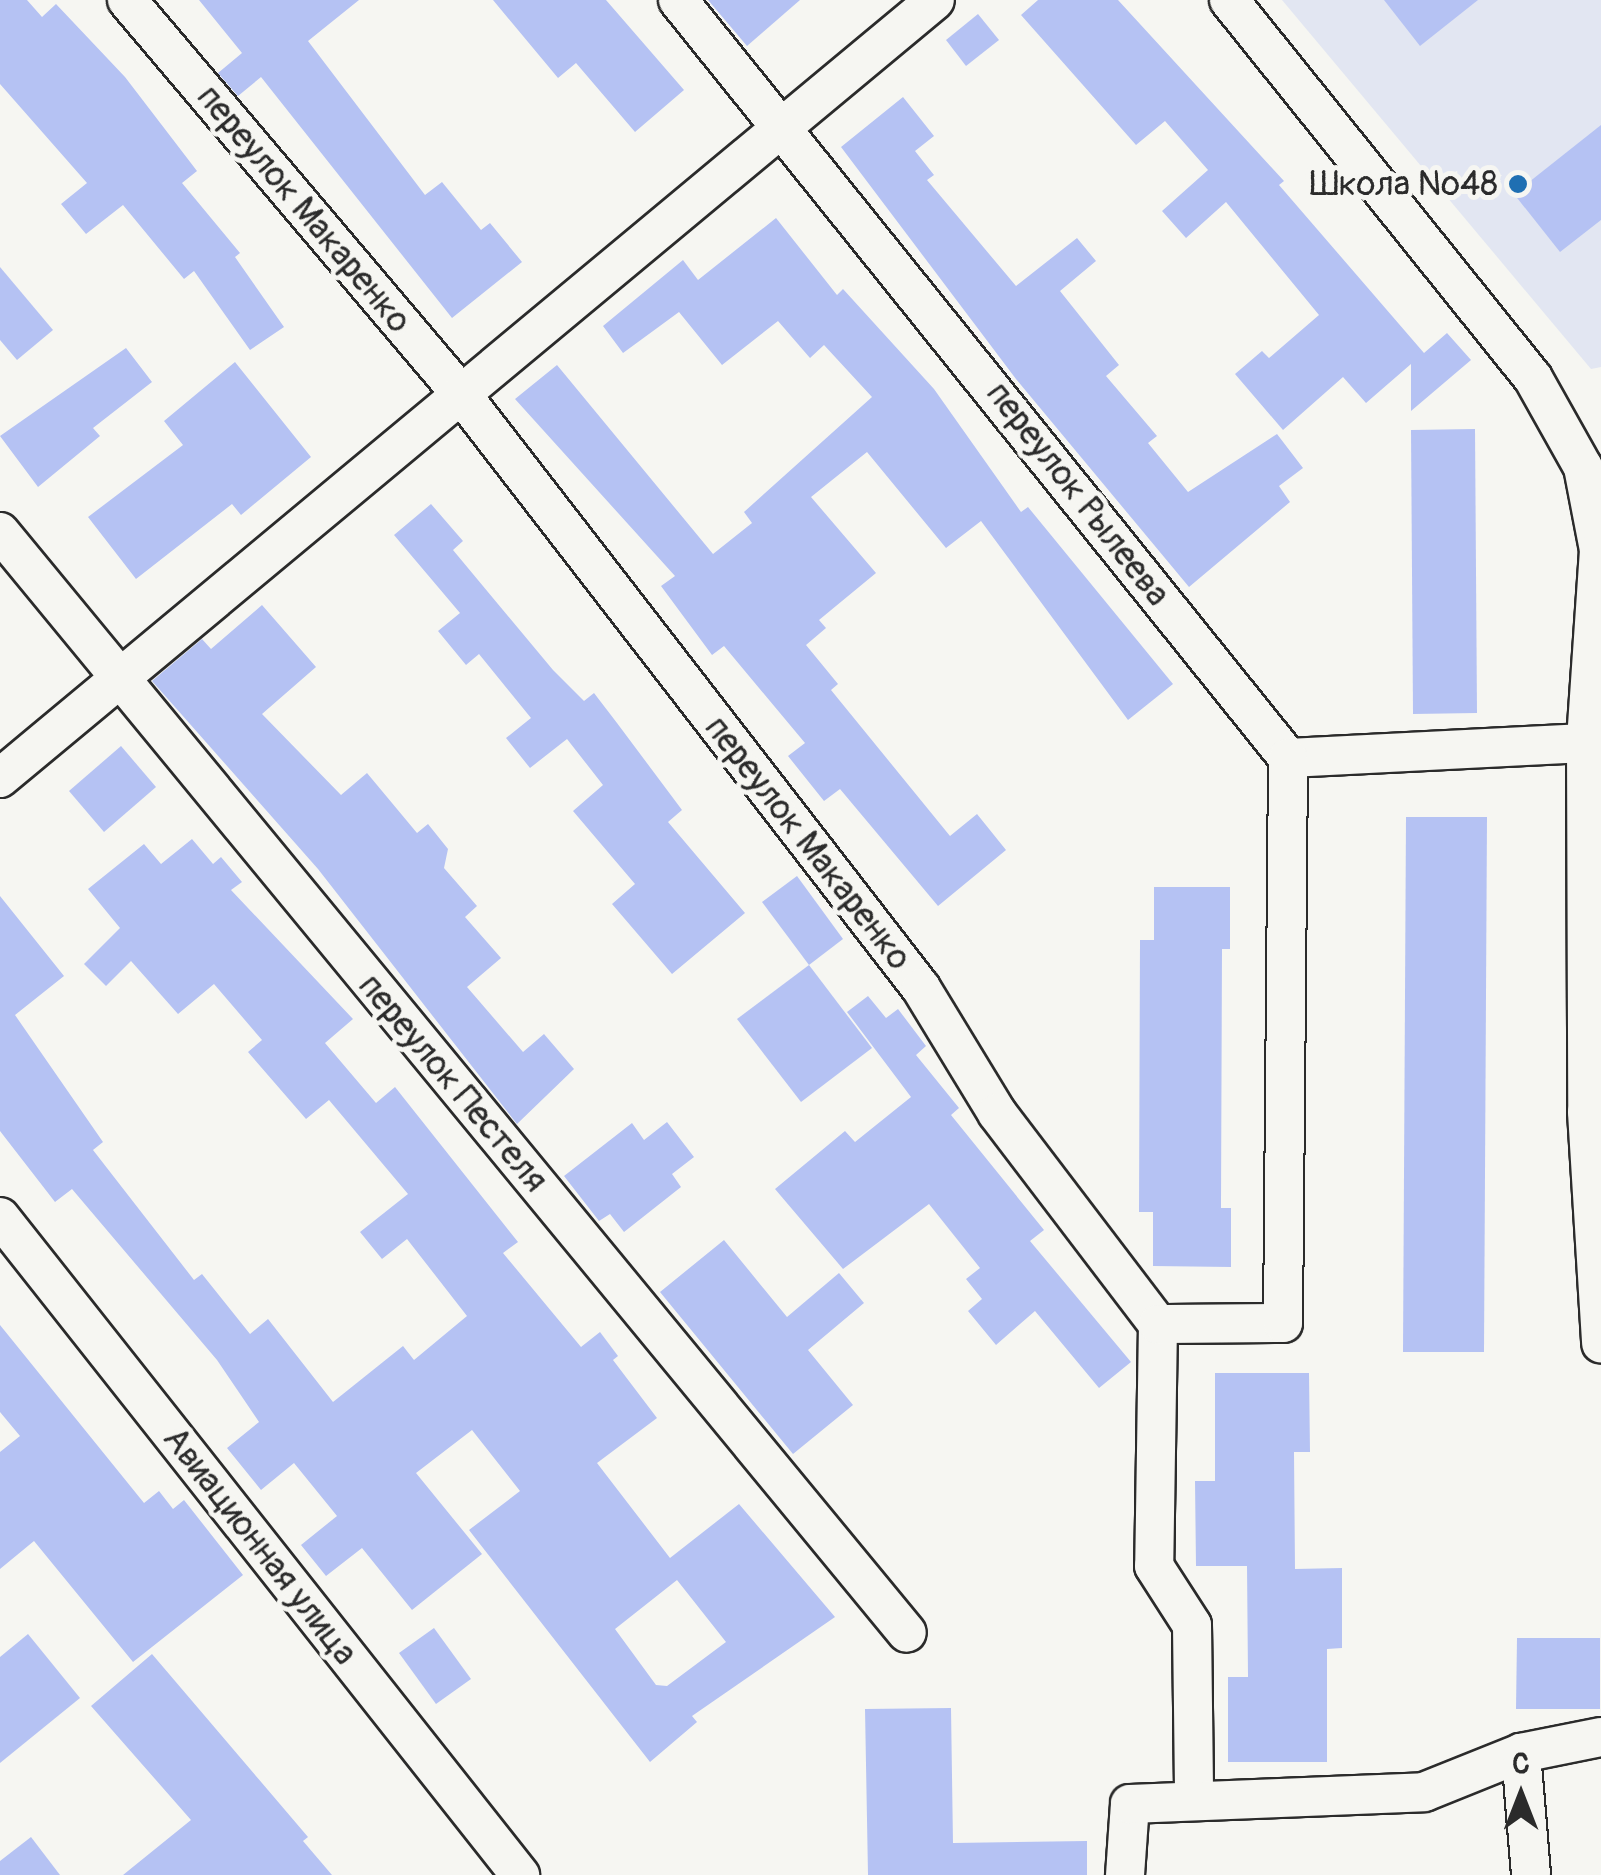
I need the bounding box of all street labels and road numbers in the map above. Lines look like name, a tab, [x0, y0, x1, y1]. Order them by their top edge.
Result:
street label: переулок Макаренко	[188, 77, 420, 341]
street label: переулок Рылеева	[977, 374, 1179, 614]
street label: переулок Макаренко	[696, 708, 920, 978]
street label: переулок Пестеля	[350, 965, 556, 1201]
street label: Авиационная улица	[154, 1419, 366, 1673]

